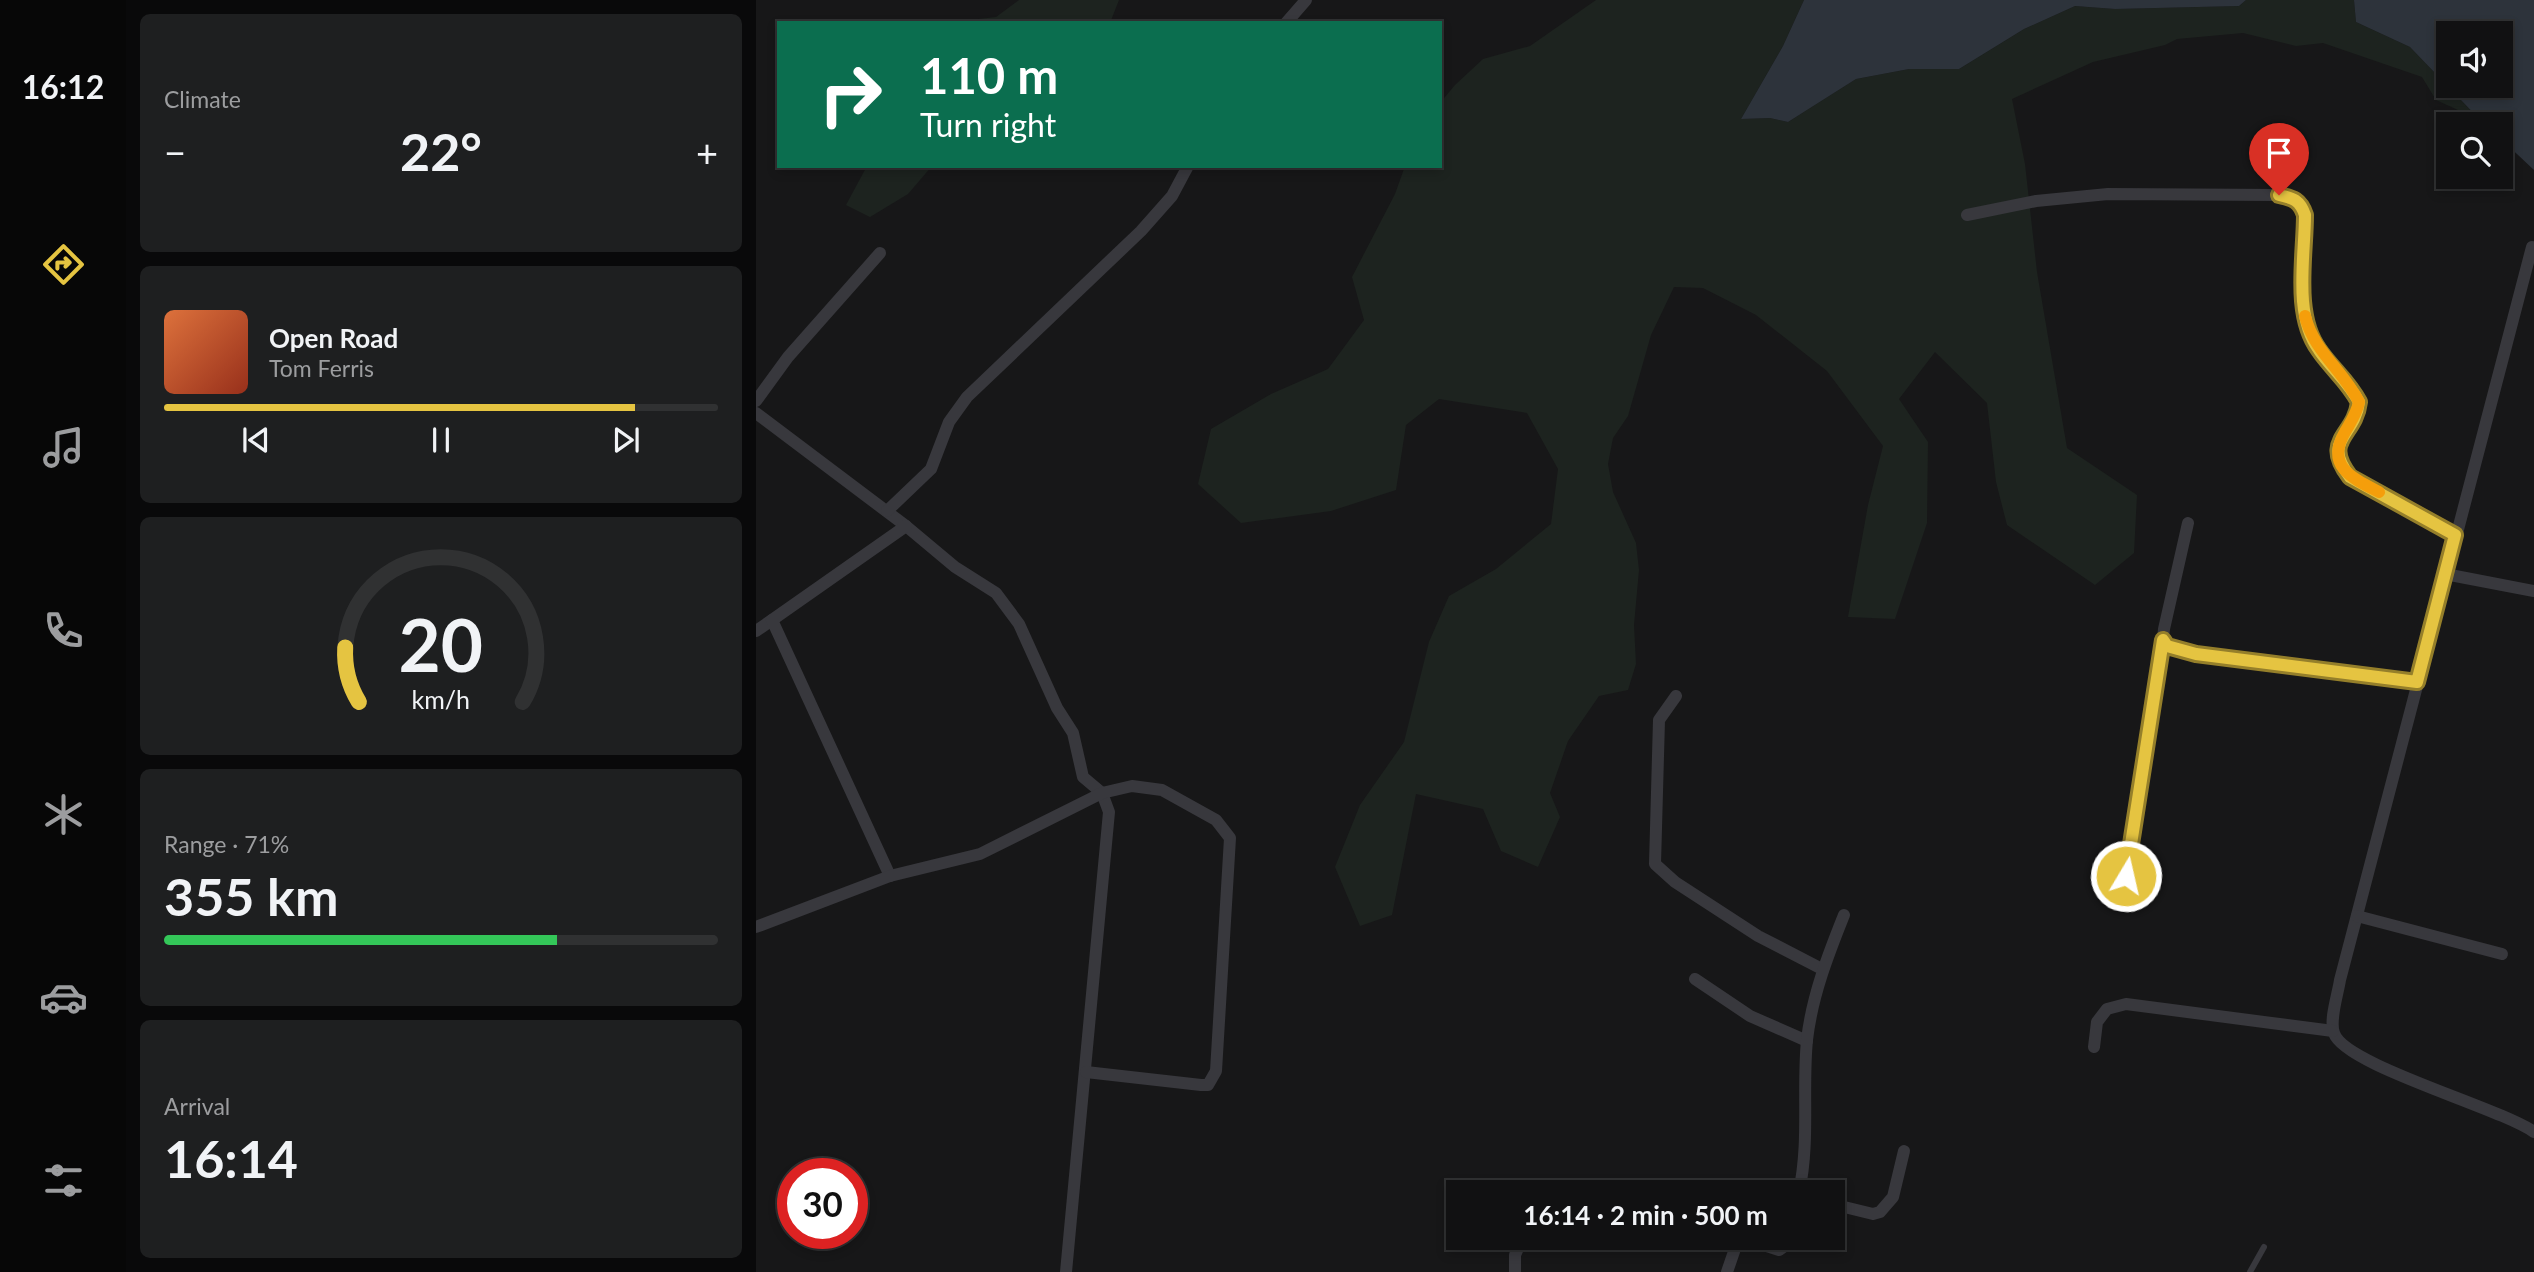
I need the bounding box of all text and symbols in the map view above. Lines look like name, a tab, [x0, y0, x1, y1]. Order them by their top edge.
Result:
map controls	[2436, 21, 2513, 189]
button: sound	[2436, 21, 2513, 98]
text: 110 m	[920, 46, 1058, 104]
icon: right	[805, 49, 896, 140]
text: 16:12	[22, 67, 104, 106]
text: Climate	[164, 85, 241, 113]
text: Turn right	[920, 105, 1056, 144]
button: search	[2436, 112, 2513, 189]
text: 22°	[400, 120, 482, 182]
pin	[2249, 123, 2309, 195]
text: −	[164, 129, 186, 175]
text: +	[696, 129, 718, 175]
icon: arrive	[2260, 134, 2298, 172]
icon: directions	[39, 240, 88, 289]
text: Open Road	[269, 322, 398, 354]
text: Tom Ferris	[269, 354, 374, 382]
icon: previous	[237, 421, 275, 459]
icon: pause	[422, 421, 460, 459]
icon: next	[607, 421, 645, 459]
icon: music	[39, 423, 88, 472]
text: 20	[399, 600, 483, 688]
icon: phone	[39, 606, 88, 655]
text: km/h	[412, 684, 470, 714]
icon: climate	[39, 790, 88, 839]
text: Range · 71%	[164, 830, 289, 858]
position arrow	[2089, 839, 2163, 913]
text: 355 km	[164, 865, 338, 927]
icon: car	[39, 973, 88, 1022]
text: Arrival	[164, 1092, 230, 1120]
text: 16:14	[164, 1127, 298, 1189]
icon: filters	[39, 1156, 88, 1205]
speed limit sign: 30	[777, 1158, 868, 1249]
text: 16:14 · 2 min · 500 m	[1523, 1199, 1768, 1231]

